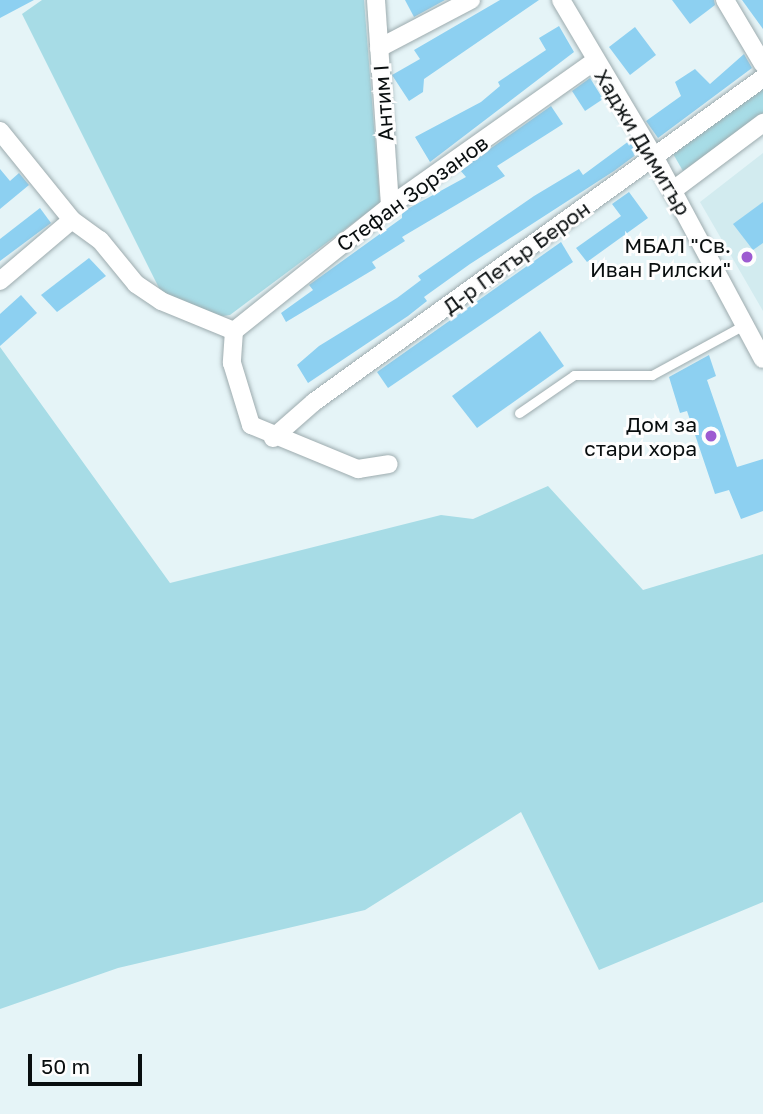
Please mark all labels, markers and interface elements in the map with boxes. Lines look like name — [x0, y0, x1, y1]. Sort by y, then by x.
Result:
street label: Антим I — [368, 64, 398, 142]
street label: Хаджи Димитър — [589, 64, 697, 220]
street label: Стефан Зорзанов — [331, 130, 493, 256]
street label: Д-р Петър Берон — [438, 195, 594, 319]
place label: МБАЛ "Св. Иван Рилски" — [590, 232, 731, 282]
marker: МБАЛ "Св. Иван Рилски" — [737, 247, 757, 267]
place label: Дом за стари хора — [584, 411, 697, 461]
marker: Дом за стари хора — [703, 428, 719, 444]
scale bar — [32, 1040, 145, 1084]
text: 50 m — [41, 1053, 90, 1079]

